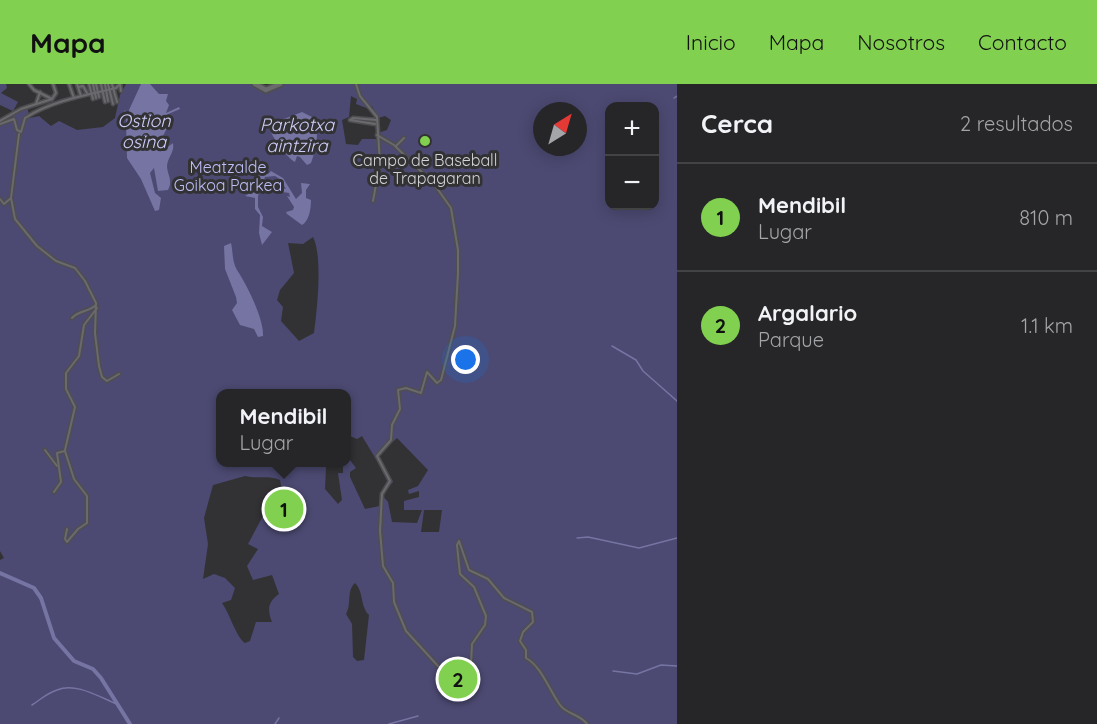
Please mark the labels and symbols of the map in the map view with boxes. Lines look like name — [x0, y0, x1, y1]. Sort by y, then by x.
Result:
north arrow — [533, 102, 587, 156]
water label: Ostion osina — [117, 109, 171, 153]
water label: Parkotxa aintzira — [260, 113, 335, 157]
marker: Campo de Baseball de Trapagaran — [418, 134, 432, 148]
place label: Campo de Baseball de Trapagaran — [353, 150, 497, 188]
park label: Meatzalde Goikoa Parkea — [174, 157, 282, 195]
your location — [451, 345, 480, 374]
pin: 1 — [264, 486, 304, 532]
pin: 2 — [438, 656, 478, 702]

